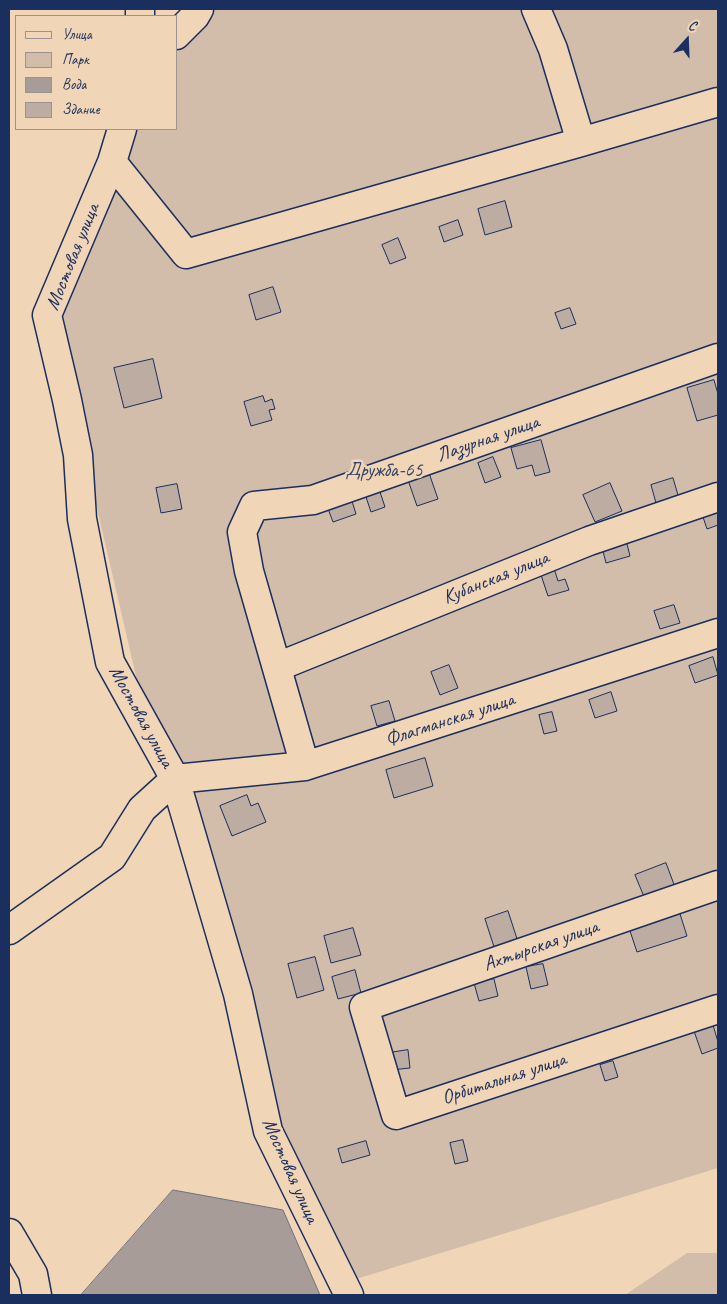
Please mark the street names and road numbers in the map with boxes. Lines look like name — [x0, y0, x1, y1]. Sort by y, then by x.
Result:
street label: Мостовая улица — [41, 200, 105, 314]
street label: Лазурная улица — [433, 410, 543, 468]
street label: Кубанская улица — [440, 546, 552, 610]
street label: Мостовая улица — [103, 662, 179, 772]
street label: Флагманская улица — [382, 688, 518, 752]
street label: Ахтырская улица — [480, 915, 602, 977]
street label: Орбитальная улица — [439, 1048, 569, 1110]
street label: Мостовая улица — [256, 1115, 324, 1227]

